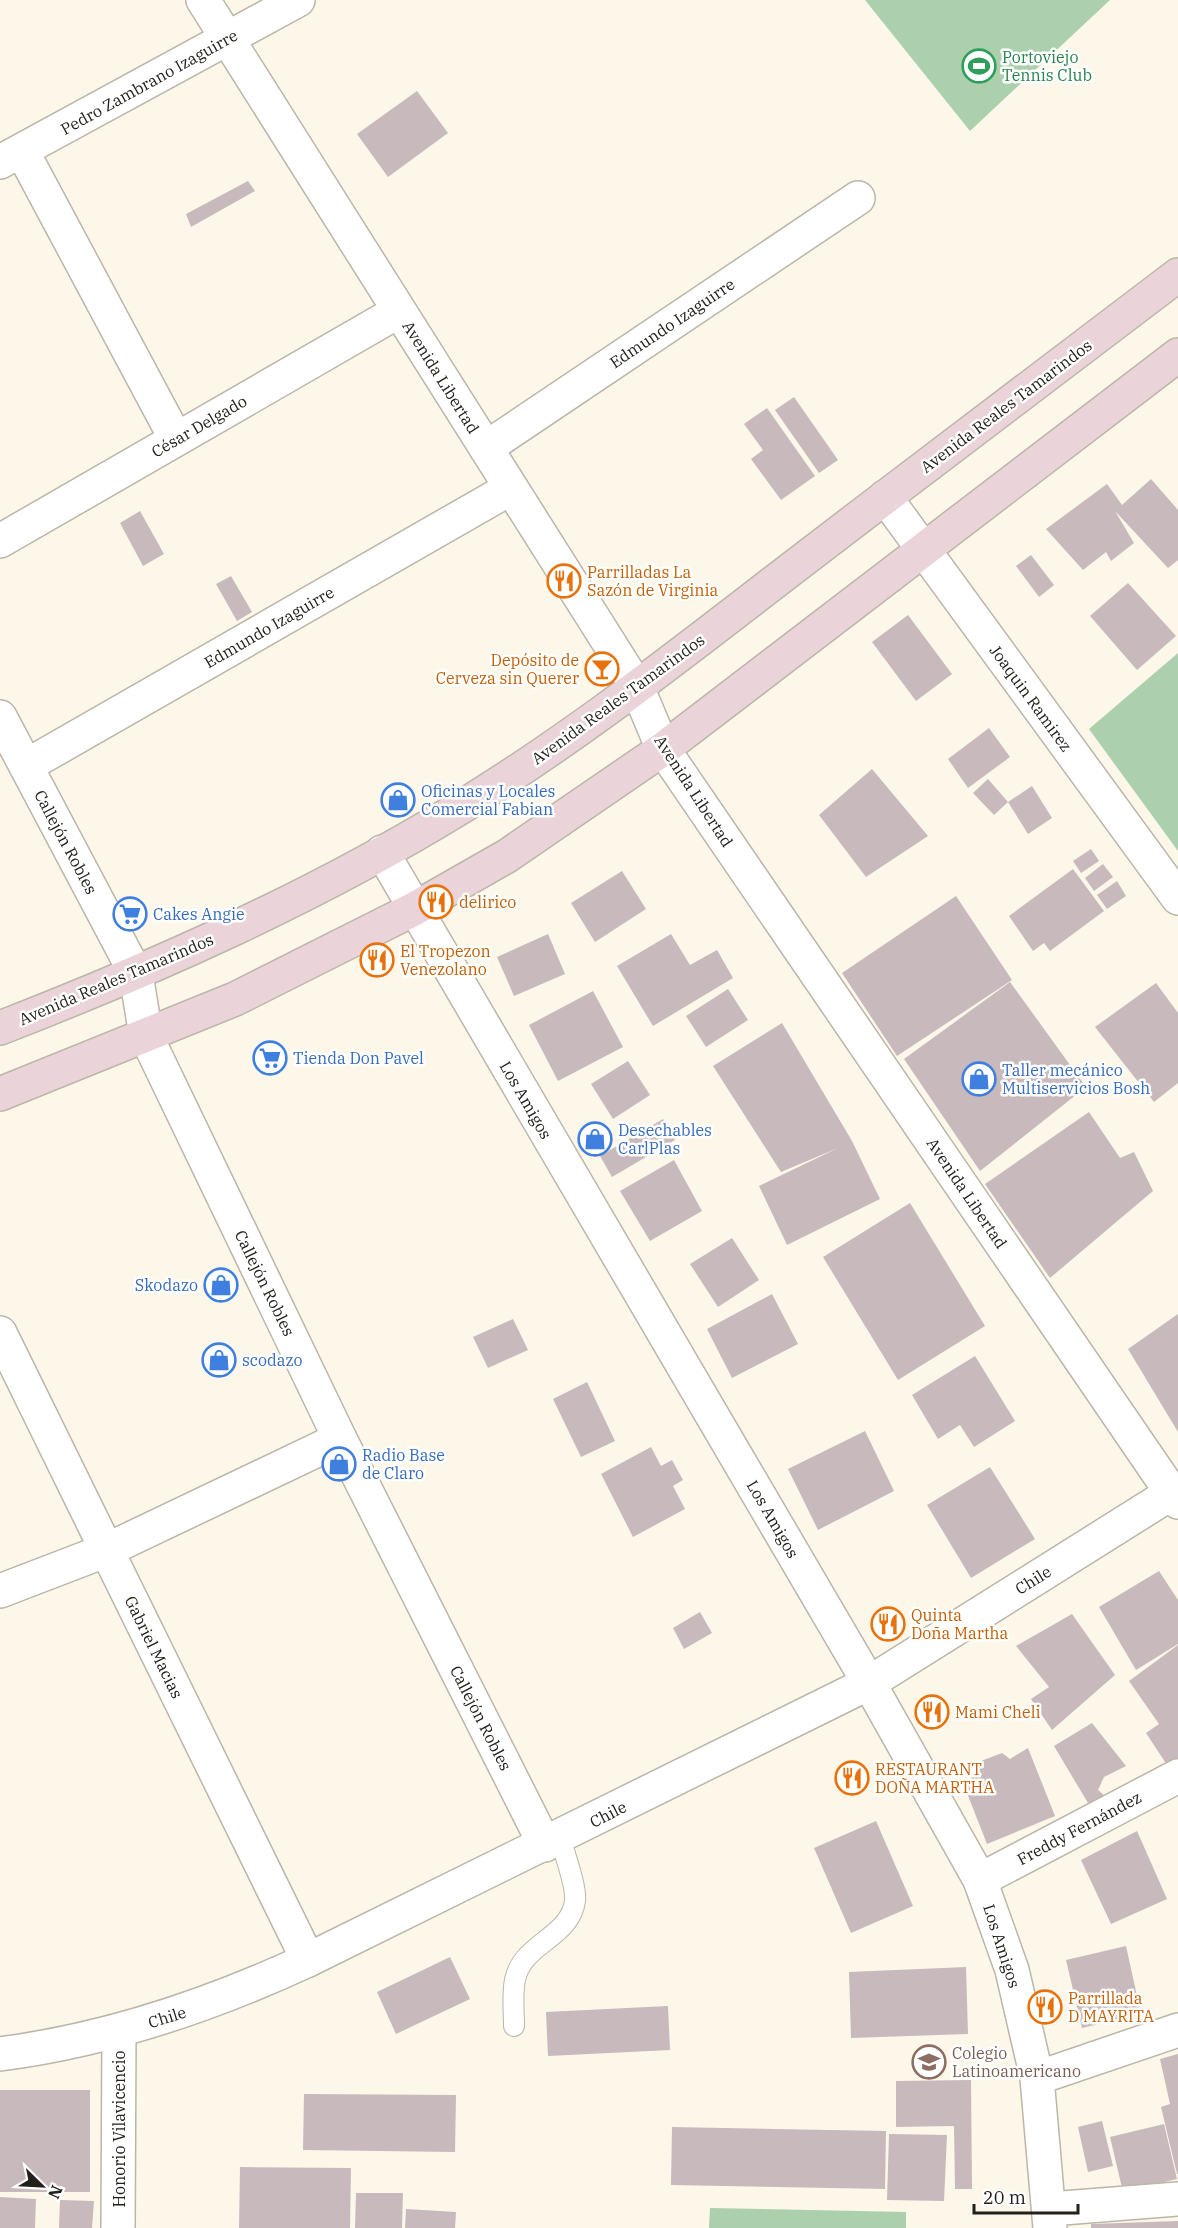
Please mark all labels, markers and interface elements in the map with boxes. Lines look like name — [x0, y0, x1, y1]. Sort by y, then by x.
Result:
street label: Pedro Zambrano Izaguirre — [57, 25, 241, 139]
place label: Portoviejo Tennis Club — [1002, 47, 1092, 85]
sports icon: Portoviejo Tennis Club — [961, 48, 997, 84]
street label: Edmundo Izaguirre — [606, 274, 738, 372]
street label: Avenida Libertad — [398, 317, 484, 437]
street label: Avenida Reales Tamarindos — [916, 335, 1096, 477]
street label: César Delgado — [148, 391, 250, 461]
place label: Parrilladas La Sazón de Virginia — [587, 562, 719, 600]
restaurant icon: Parrilladas La Sazón de Virginia — [546, 563, 582, 599]
street label: Edmundo Izaguirre — [201, 582, 337, 672]
street label: Avenida Reales Tamarindos — [527, 629, 709, 769]
street label: Joaquin Ramirez — [986, 641, 1076, 755]
place label: Depósito de Cerveza sin Querer — [436, 650, 579, 688]
bar icon: Depósito de Cerveza sin Querer — [584, 651, 620, 687]
street label: Avenida Libertad — [650, 731, 738, 851]
place label: Oficinas y Locales Comercial Fabian — [421, 781, 555, 819]
shop icon: Oficinas y Locales Comercial Fabian — [380, 782, 416, 818]
street label: Callejón Robles — [30, 786, 102, 898]
restaurant icon: delirico — [418, 884, 454, 920]
place label: delirico — [459, 892, 516, 912]
supermarket icon: Cakes Angie — [112, 896, 148, 932]
place label: Cakes Angie — [153, 904, 245, 924]
street label: Avenida Reales Tamarindos — [16, 929, 216, 1029]
place label: El Tropezon Venezolano — [400, 941, 491, 979]
restaurant icon: El Tropezon Venezolano — [359, 942, 395, 978]
supermarket icon: Tienda Don Pavel — [252, 1040, 288, 1076]
place label: Tienda Don Pavel — [293, 1048, 424, 1068]
street label: Los Amigos — [496, 1057, 556, 1143]
place label: Taller mecánico Multiservicios Bosh — [1002, 1060, 1150, 1098]
shop icon: Taller mecánico Multiservicios Bosh — [961, 1061, 997, 1097]
place label: Desechables CarlPlas — [618, 1120, 712, 1158]
shop icon: Desechables CarlPlas — [577, 1121, 613, 1157]
street label: Avenida Libertad — [923, 1134, 1012, 1252]
street label: Callejón Robles — [231, 1227, 299, 1339]
shop icon: Skodazo — [203, 1267, 239, 1303]
place label: Skodazo — [135, 1275, 198, 1295]
shop icon: scodazo — [201, 1342, 237, 1378]
place label: scodazo — [242, 1350, 303, 1370]
place label: Radio Base de Claro — [362, 1445, 445, 1483]
shop icon: Radio Base de Claro — [321, 1446, 357, 1482]
street label: Los Amigos — [743, 1476, 803, 1562]
street label: Chile — [1011, 1561, 1055, 1599]
street label: Gabriel Macias — [121, 1592, 187, 1702]
place label: Quinta Doña Martha — [911, 1605, 1009, 1643]
restaurant icon: Quinta Doña Martha — [870, 1606, 906, 1642]
street label: Callejón Robles — [446, 1662, 516, 1774]
restaurant icon: Mami Cheli — [914, 1694, 950, 1730]
place label: Mami Cheli — [955, 1702, 1040, 1722]
place label: RESTAURANT DOÑA MARTHA — [875, 1759, 994, 1797]
restaurant icon: RESTAURANT DOÑA MARTHA — [834, 1760, 870, 1796]
street label: Freddy Fernández — [1013, 1787, 1145, 1869]
street label: Chile — [586, 1796, 630, 1832]
street label: Los Amigos — [979, 1902, 1025, 1990]
place label: Parrillada D MAYRITA — [1068, 1988, 1154, 2026]
restaurant icon: Parrillada D MAYRITA — [1027, 1989, 1063, 2025]
street label: Chile — [146, 2002, 188, 2032]
place label: Colegio Latinoamericano — [952, 2043, 1081, 2081]
school or university icon: Colegio Latinoamericano — [911, 2044, 947, 2080]
street label: Honorio Vilavicencio — [109, 2050, 129, 2208]
north arrow — [12, 2156, 72, 2216]
scale bar — [974, 2177, 1078, 2215]
text: N — [44, 2182, 67, 2202]
text: 20 m — [983, 2186, 1026, 2209]

